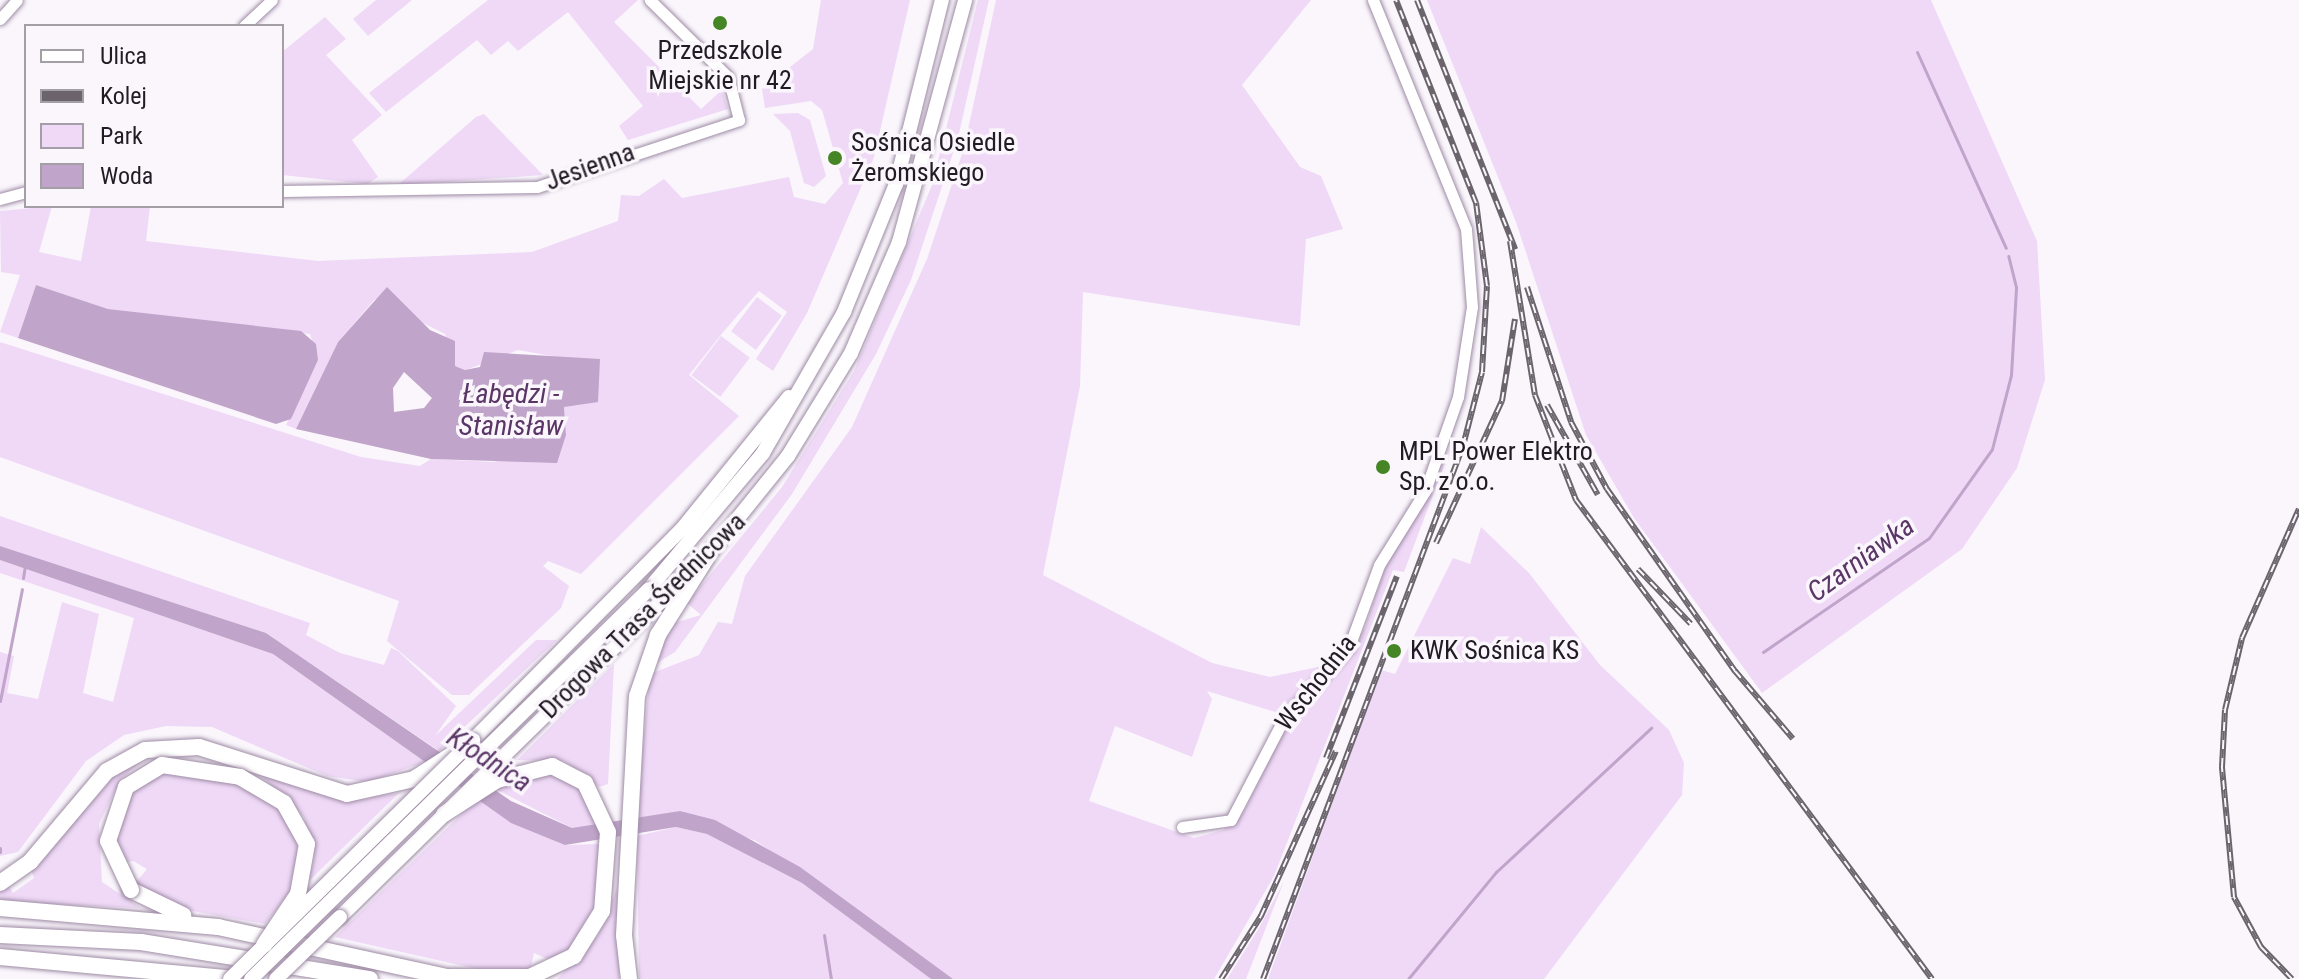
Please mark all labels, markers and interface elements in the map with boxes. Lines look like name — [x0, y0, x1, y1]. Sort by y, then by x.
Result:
marker: Przedszkole Miejskie nr 42 — [711, 14, 729, 32]
legend — [24, 24, 284, 208]
place label: Przedszkole Miejskie nr 42 — [648, 35, 792, 96]
text: Ulica — [100, 42, 147, 70]
text: Kolej — [100, 82, 147, 110]
text: Park — [100, 122, 143, 150]
place label: Sośnica Osiedle Żeromskiego — [851, 127, 1015, 188]
street label: Jesienna — [541, 137, 639, 197]
marker: Sośnica Osiedle Żeromskiego — [826, 149, 844, 167]
text: Woda — [100, 162, 153, 190]
water label: Łabędzi - Stanisław — [459, 377, 563, 443]
place label: MPL Power Elektro Sp. z o.o. — [1399, 436, 1593, 498]
marker: MPL Power Elektro Sp. z o.o. — [1374, 458, 1392, 476]
street label: Drogowa Trasa Średnicowa — [533, 506, 753, 726]
water label: Czarniawka — [1801, 509, 1921, 609]
street label: Wschodnia — [1269, 629, 1363, 737]
place label: KWK Sośnica KS — [1410, 635, 1579, 667]
marker: KWK Sośnica KS — [1385, 642, 1403, 660]
water label: Kłodnica — [441, 720, 537, 800]

